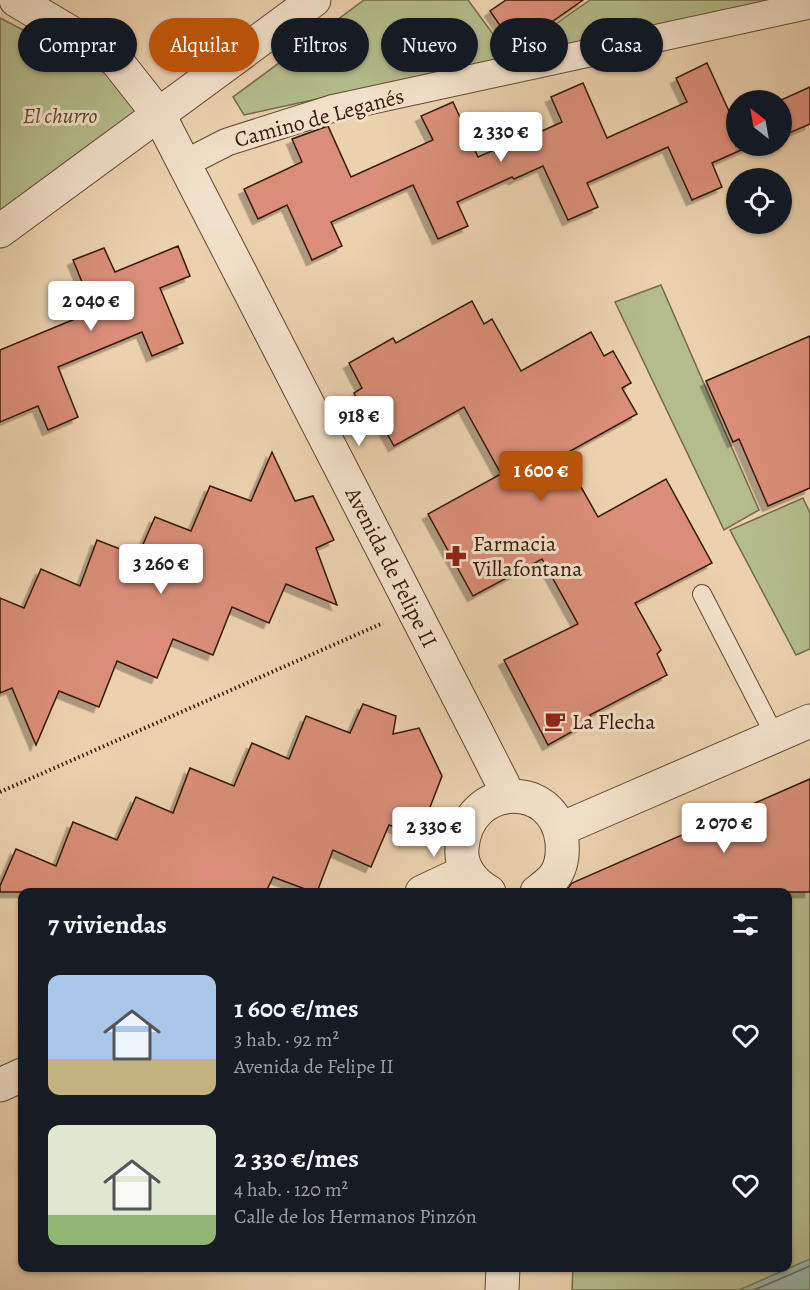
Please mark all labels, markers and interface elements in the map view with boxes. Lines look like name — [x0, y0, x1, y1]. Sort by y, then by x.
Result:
chip: Comprar — [18, 18, 137, 72]
chip: Alquilar — [149, 18, 259, 72]
chip: Filtros — [271, 18, 369, 72]
chip: Nuevo — [381, 18, 478, 72]
chip: Piso — [490, 18, 568, 72]
chip: Casa — [580, 18, 663, 72]
street label: Camino de Leganés — [231, 81, 407, 155]
north arrow — [726, 90, 792, 156]
map controls — [726, 90, 792, 234]
park label: El churro — [23, 101, 97, 131]
pin: 2 330 € — [446, 112, 556, 163]
text: 2 330 € — [473, 118, 529, 145]
button: locate — [726, 168, 792, 234]
pin: 2 040 € — [36, 281, 146, 332]
text: 2 040 € — [62, 287, 120, 314]
pin: 918 € — [317, 396, 401, 447]
text: 918 € — [339, 402, 379, 429]
pin: 1 600 € — [486, 451, 596, 502]
text: 1 600 € — [513, 457, 569, 484]
street label: Avenida de Felipe II — [337, 481, 444, 653]
place label: Farmacia Villafontana — [472, 529, 583, 584]
pin: 3 260 € — [106, 544, 216, 595]
pharmacy icon: Farmacia Villafontana — [444, 544, 468, 568]
text: 3 260 € — [133, 550, 189, 577]
place label: La Flecha — [572, 707, 656, 737]
cafe icon: La Flecha — [543, 709, 567, 733]
pin: 2 070 € — [669, 803, 779, 854]
pin: 2 330 € — [379, 807, 489, 858]
text: 2 070 € — [696, 809, 752, 836]
text: 2 330 € — [406, 813, 462, 840]
text: 7 viviendas — [48, 907, 167, 942]
icon: filters — [729, 908, 762, 941]
text: 1 600 €/mes — [234, 991, 359, 1026]
icon: home — [96, 999, 168, 1071]
icon: heart — [729, 1019, 762, 1052]
text: 3 hab. · 92 m² — [234, 1026, 339, 1053]
text: Avenida de Felipe II — [234, 1053, 394, 1080]
text: 2 330 €/mes — [234, 1141, 359, 1176]
icon: home — [96, 1149, 168, 1221]
icon: heart — [729, 1169, 762, 1202]
text: 4 hab. · 120 m² — [234, 1176, 348, 1203]
text: Calle de los Hermanos Pinzón — [234, 1203, 477, 1230]

